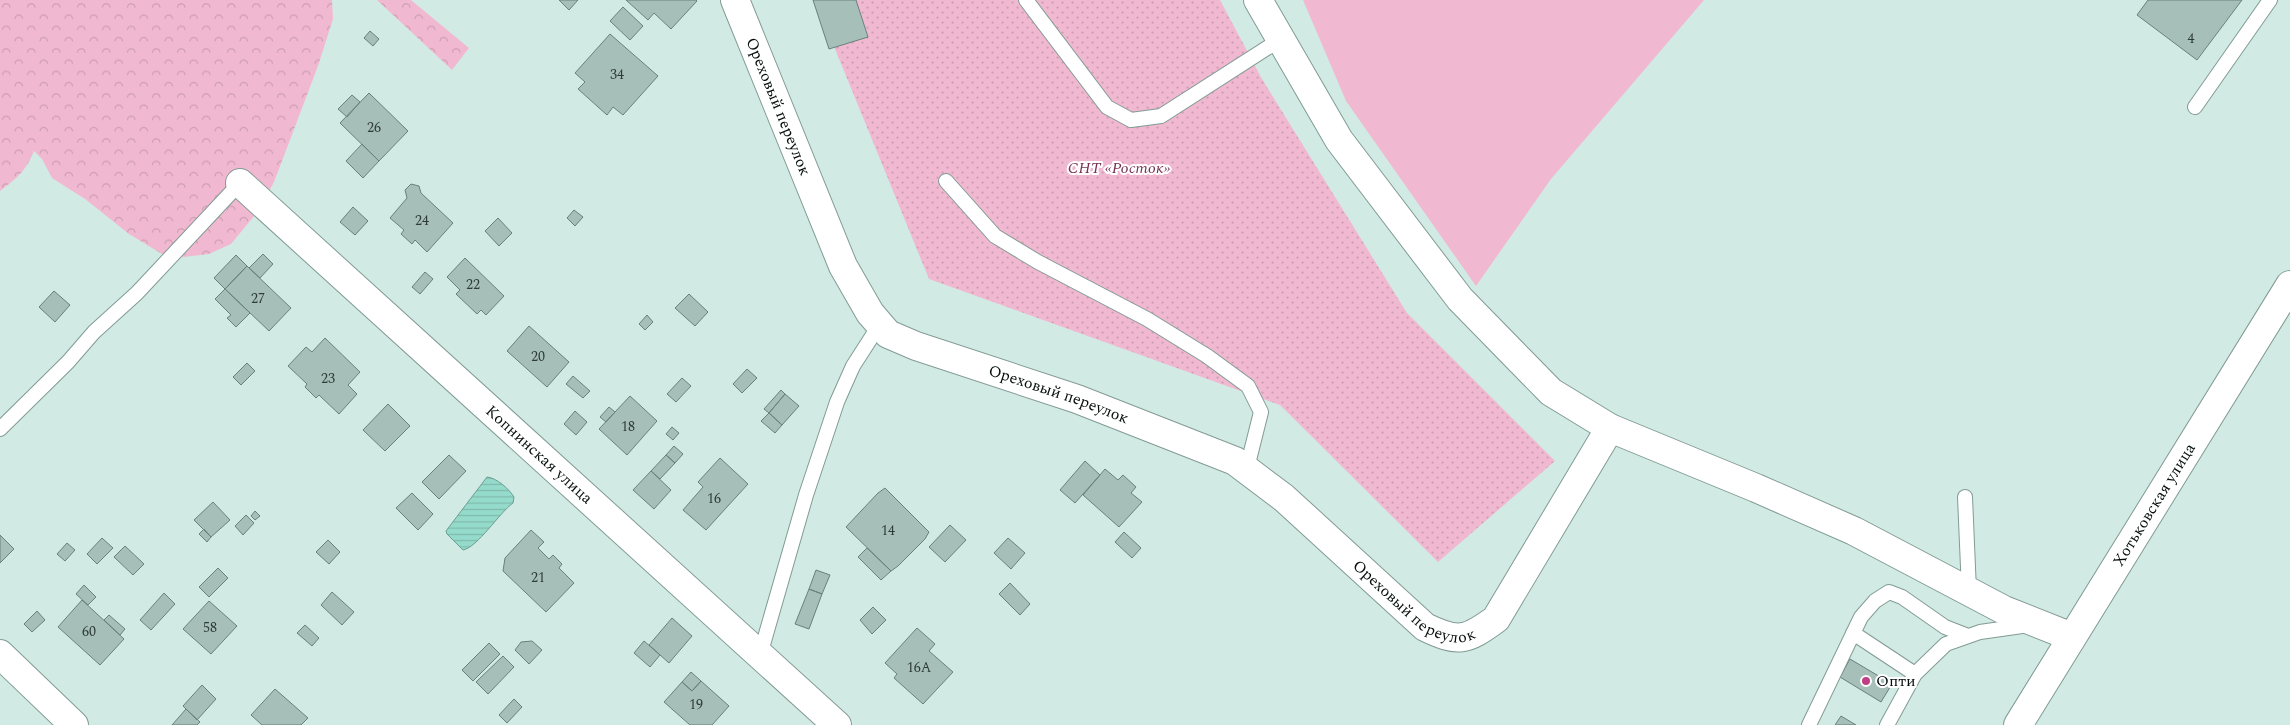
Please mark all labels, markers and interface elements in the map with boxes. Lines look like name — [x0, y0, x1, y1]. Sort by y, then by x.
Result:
house number: 4 — [2188, 28, 2195, 49]
street label: Ореховый переулок — [739, 34, 817, 179]
house number: 34 — [610, 64, 624, 85]
house number: 26 — [367, 117, 381, 138]
park label: СНТ «Росток» — [1068, 156, 1171, 180]
house number: 24 — [415, 210, 429, 231]
house number: 22 — [466, 274, 480, 295]
house number: 27 — [251, 288, 265, 309]
house number: 20 — [531, 346, 545, 367]
street label: Ореховый переулок — [985, 359, 1132, 430]
house number: 23 — [321, 368, 335, 389]
street label: Копнинская улица — [480, 399, 598, 510]
house number: 18 — [621, 416, 635, 437]
street label: Хотьковская улица — [2107, 438, 2202, 571]
house number: 16 — [707, 488, 721, 509]
house number: 14 — [881, 520, 895, 541]
street label: Ореховый переулок — [1347, 554, 1479, 650]
house number: 21 — [531, 567, 545, 588]
house number: 58 — [203, 617, 217, 638]
house number: 60 — [82, 621, 96, 642]
house number: 16А — [907, 657, 932, 678]
place label: Опти — [1876, 669, 1916, 693]
marker: Опти — [1860, 675, 1872, 687]
house number: 19 — [689, 694, 703, 715]

